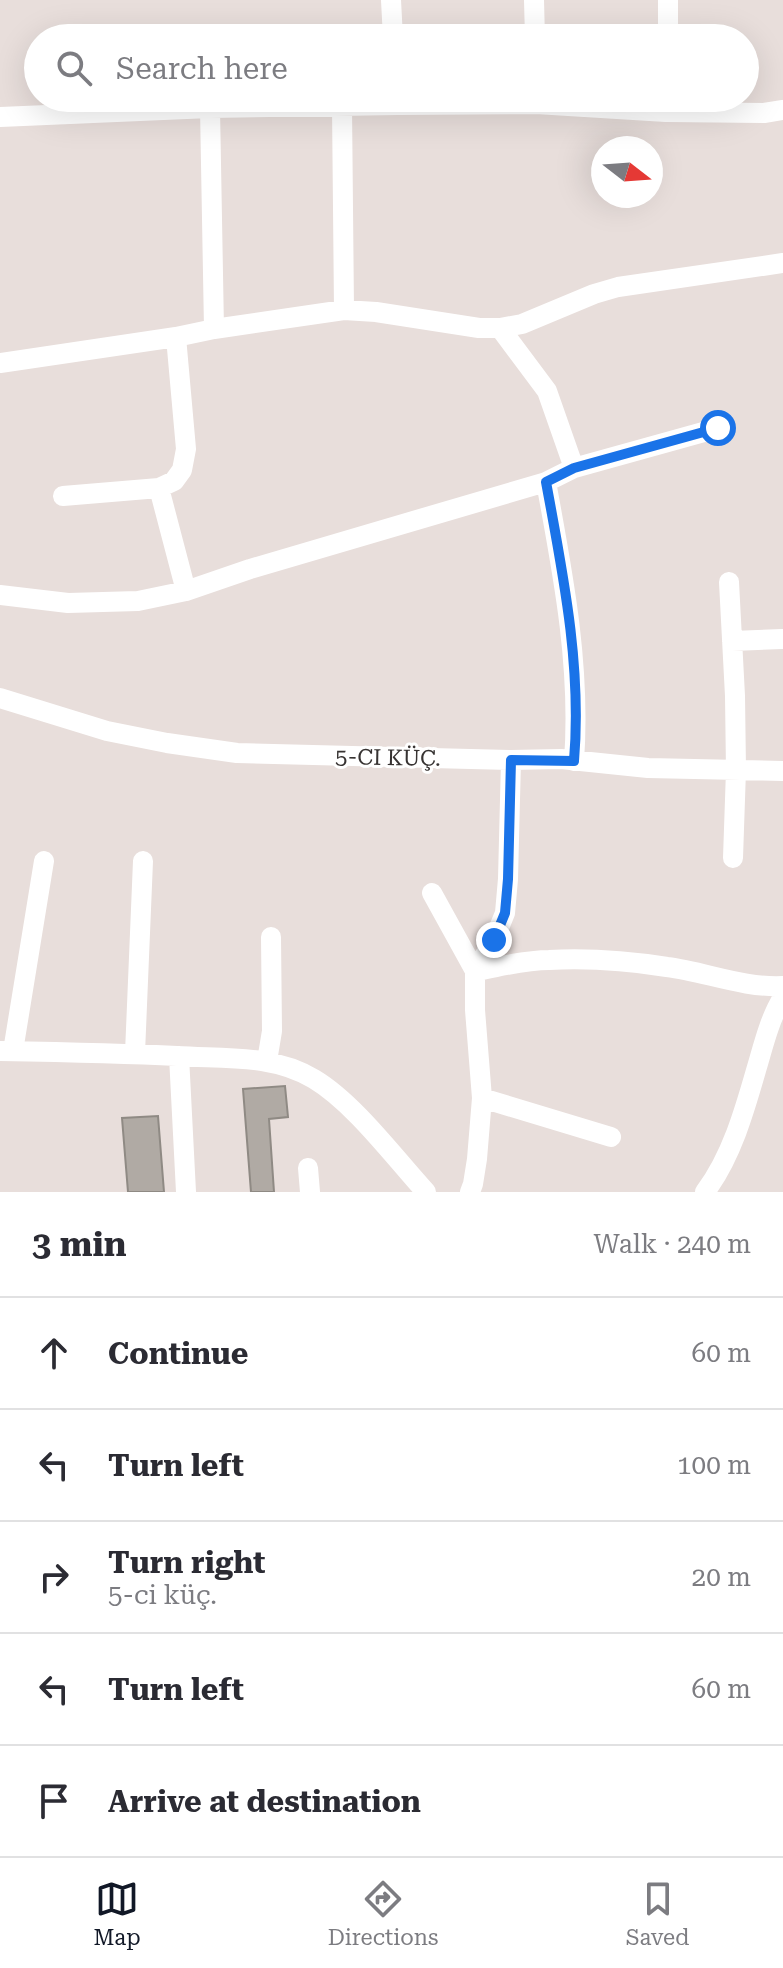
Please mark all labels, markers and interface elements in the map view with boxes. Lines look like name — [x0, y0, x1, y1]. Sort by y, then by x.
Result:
search box — [24, 24, 759, 112]
icon: search — [52, 46, 96, 90]
text: Search here — [116, 51, 288, 86]
north arrow — [591, 136, 663, 208]
route start — [700, 410, 736, 446]
street label: 5-CI KÜÇ. — [335, 743, 441, 771]
route end — [476, 922, 512, 958]
text: 3 min — [32, 1224, 127, 1264]
text: Walk · 240 m — [593, 1229, 751, 1259]
icon: ahead — [32, 1331, 76, 1375]
text: Continue — [108, 1336, 248, 1371]
text: 60 m — [692, 1338, 751, 1368]
icon: left — [32, 1443, 76, 1487]
text: Turn left — [108, 1448, 244, 1483]
text: 100 m — [677, 1450, 751, 1480]
text: Turn right — [108, 1545, 265, 1580]
icon: right — [32, 1555, 76, 1599]
text: 20 m — [692, 1562, 751, 1592]
text: 5-ci küç. — [108, 1580, 217, 1610]
icon: left — [32, 1667, 76, 1711]
text: Turn left — [108, 1672, 244, 1707]
text: 60 m — [692, 1674, 751, 1704]
icon: arrive — [32, 1779, 76, 1823]
text: Arrive at destination — [108, 1784, 421, 1819]
tab: Map — [94, 1877, 141, 1950]
tab: Directions — [328, 1877, 438, 1950]
tab: Saved — [626, 1877, 689, 1950]

